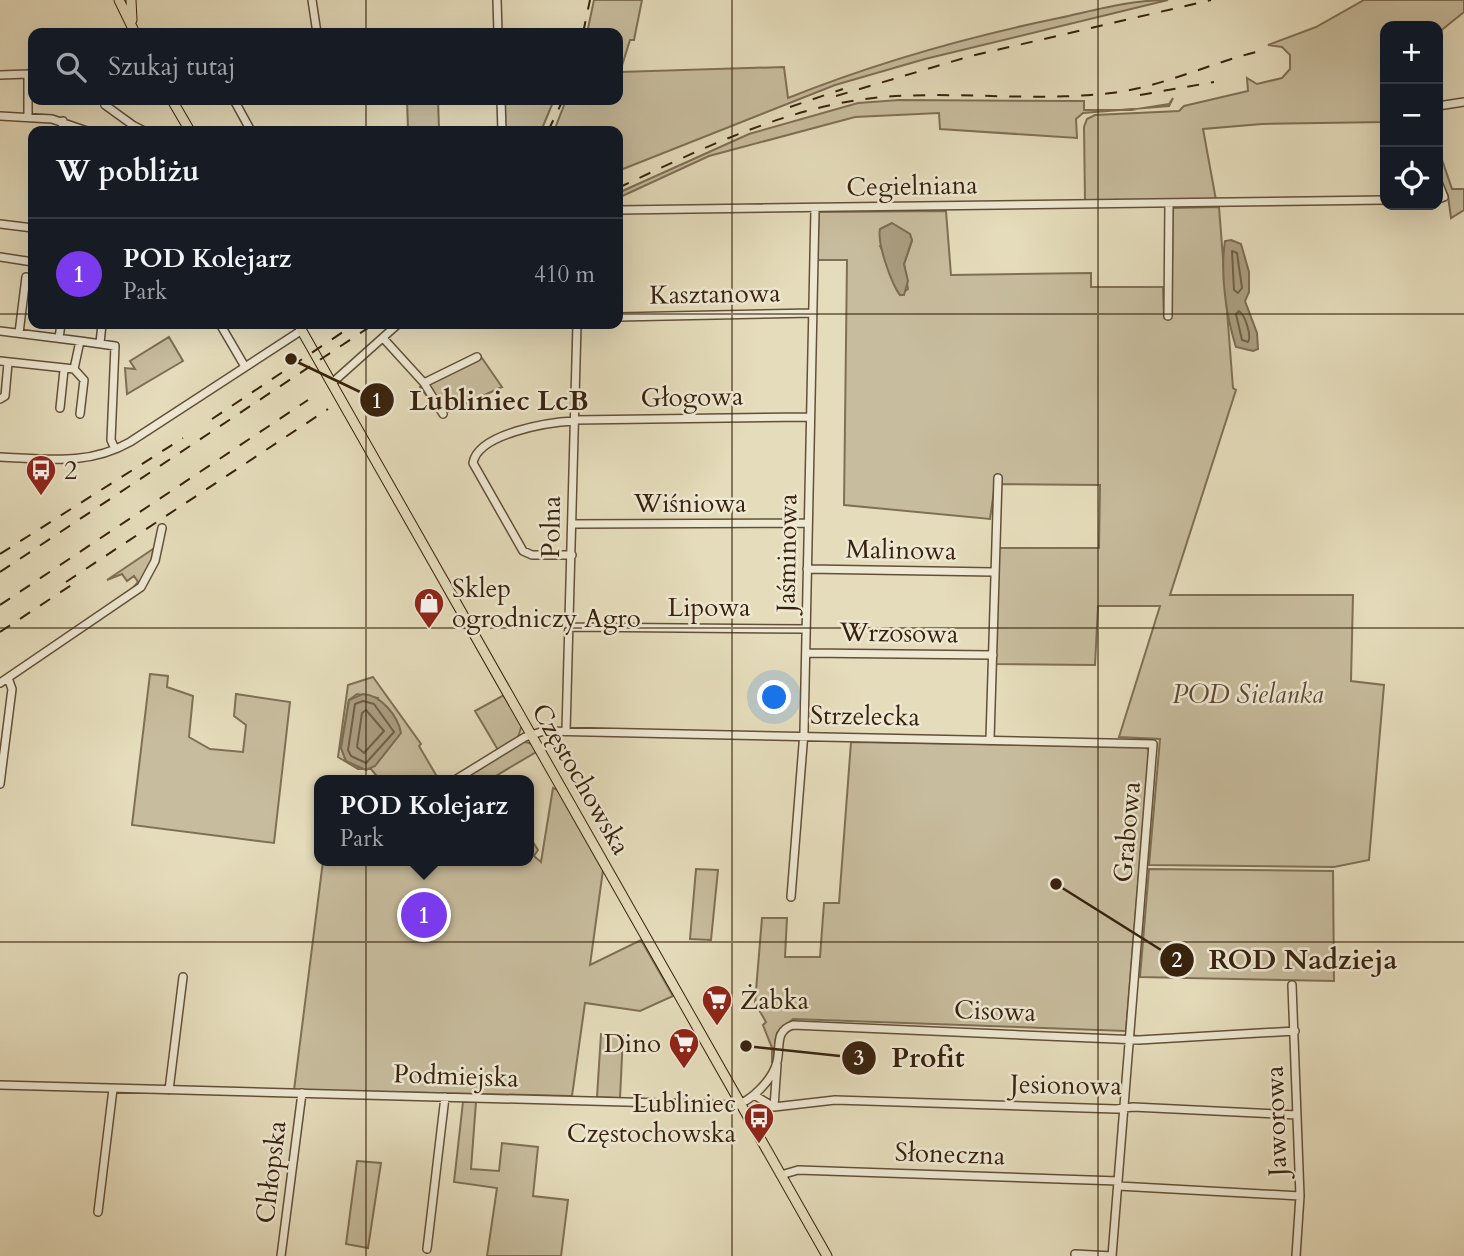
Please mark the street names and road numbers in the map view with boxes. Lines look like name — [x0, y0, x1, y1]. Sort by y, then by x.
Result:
street label: Cegielniana — [846, 167, 978, 205]
street label: Kasztanowa — [649, 275, 781, 313]
street label: Głogowa — [640, 379, 744, 415]
street label: Wiśniowa — [633, 486, 746, 521]
street label: Jaśminowa — [768, 493, 806, 617]
street label: Polna — [533, 496, 569, 558]
street label: Malinowa — [845, 532, 957, 568]
street label: Lipowa — [667, 590, 751, 625]
street label: Wrzosowa — [838, 614, 959, 652]
street label: Częstochowska — [524, 697, 638, 861]
street label: Strzelecka — [810, 698, 920, 734]
street label: Grabowa — [1105, 780, 1149, 884]
street label: Cisowa — [953, 992, 1037, 1030]
street label: Podmiejska — [393, 1056, 519, 1096]
street label: Jaworowa — [1257, 1065, 1296, 1181]
street label: Jesionowa — [1006, 1066, 1122, 1103]
street label: Chłopska — [247, 1119, 295, 1225]
street label: Słoneczna — [894, 1135, 1006, 1173]

